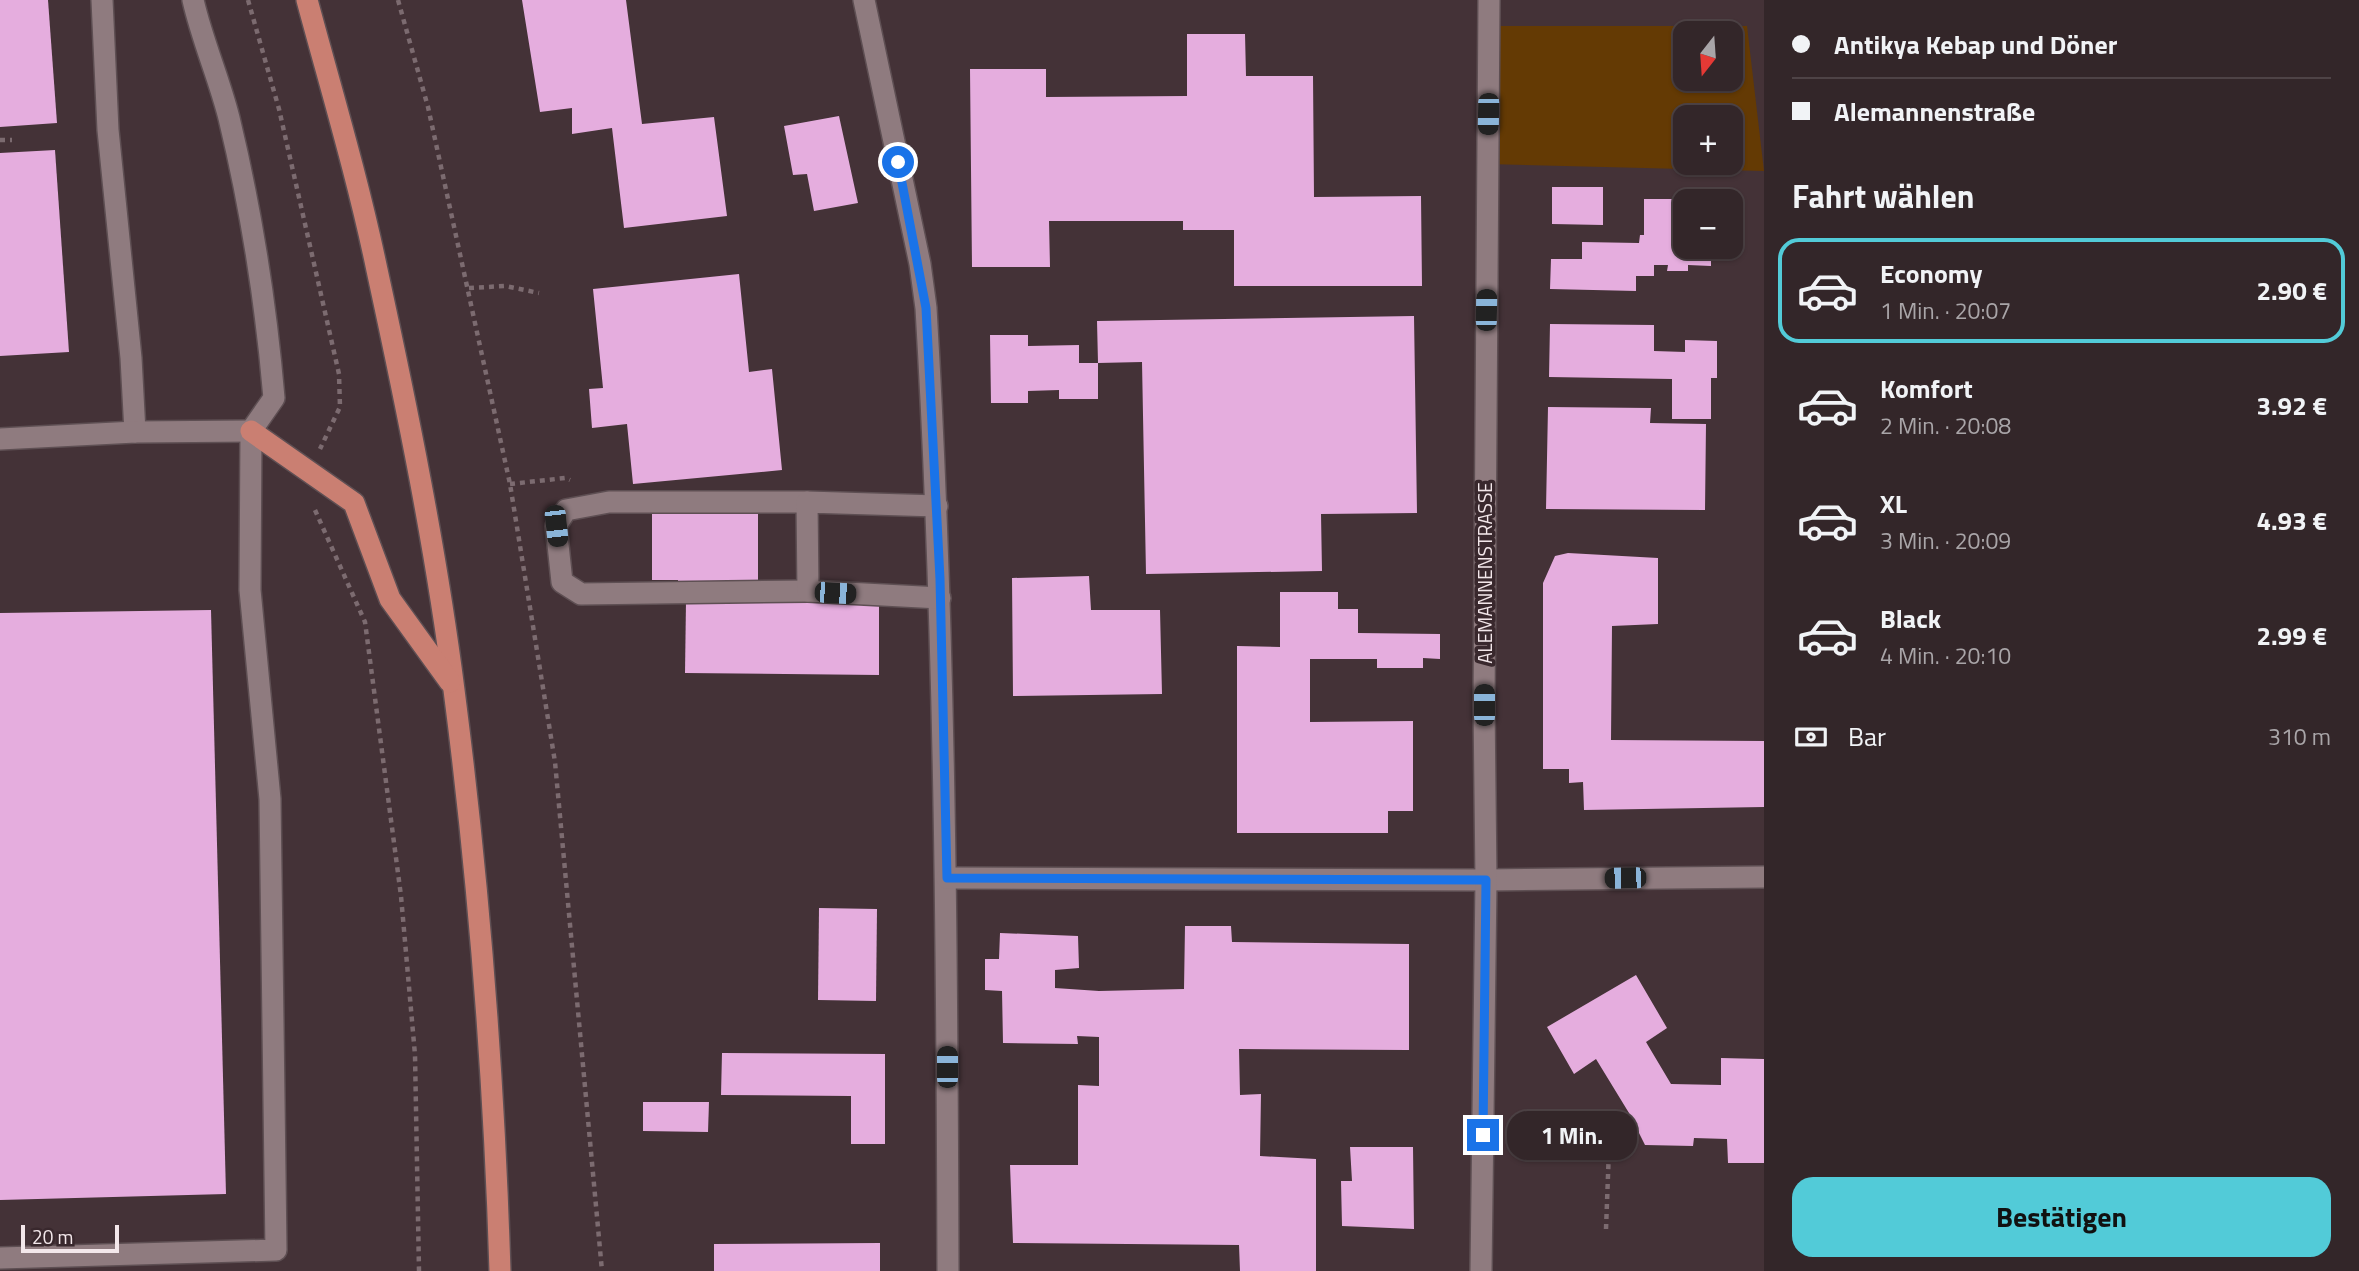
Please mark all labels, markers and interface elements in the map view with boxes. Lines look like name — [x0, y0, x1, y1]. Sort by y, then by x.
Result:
north arrow — [1673, 21, 1743, 91]
map controls — [1673, 21, 1743, 259]
text: Antikya Kebap und Döner — [1834, 25, 2117, 64]
text: Alemannenstraße — [1834, 92, 2035, 131]
car — [1478, 93, 1499, 135]
button: + — [1673, 105, 1743, 175]
route start — [882, 146, 914, 178]
text: Fahrt wählen — [1792, 172, 1975, 220]
button: − — [1673, 189, 1743, 259]
text: Economy — [1880, 254, 1982, 293]
icon: car — [1796, 259, 1859, 322]
text: 2.90 € — [2256, 271, 2327, 310]
car — [1476, 289, 1497, 331]
text: 1 Min. · 20:07 — [1880, 293, 2011, 328]
text: Komfort — [1880, 369, 1973, 408]
icon: car — [1796, 374, 1859, 437]
text: 3.92 € — [2256, 386, 2327, 425]
text: 2 Min. · 20:08 — [1880, 408, 2011, 443]
street label: ALEMANNENSTRASSE — [1470, 482, 1499, 664]
text: XL — [1880, 484, 1907, 523]
icon: car — [1796, 489, 1859, 552]
text: 4.93 € — [2256, 501, 2327, 540]
car — [544, 504, 569, 548]
text: 3 Min. · 20:09 — [1880, 523, 2011, 558]
car — [814, 581, 857, 605]
text: Black — [1880, 599, 1941, 638]
icon: car — [1796, 604, 1859, 667]
text: 2.99 € — [2256, 616, 2327, 655]
text: 4 Min. · 20:10 — [1880, 638, 2011, 673]
car — [1474, 684, 1495, 726]
text: Bar — [1848, 717, 1886, 756]
icon: cash — [1792, 718, 1830, 756]
text: 310 m — [2268, 719, 2331, 754]
car — [1604, 867, 1647, 889]
car — [937, 1046, 958, 1088]
callout: 1 Min. — [1508, 1110, 1637, 1160]
text: 1 Min. — [1541, 1118, 1603, 1153]
route end — [1467, 1119, 1499, 1151]
button: Bestätigen — [1792, 1177, 2331, 1257]
scale bar — [21, 1222, 119, 1254]
text: 20 m — [32, 1222, 73, 1251]

